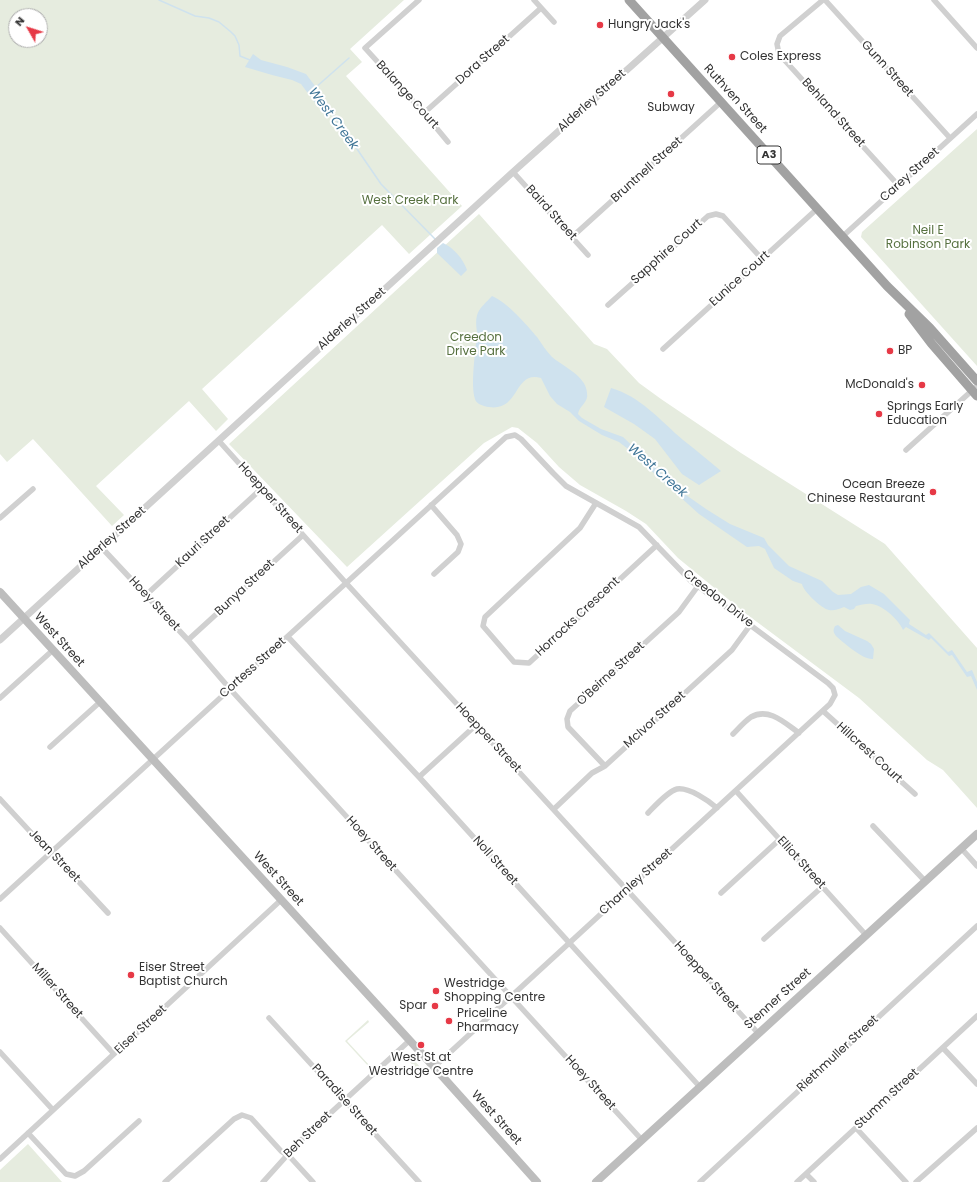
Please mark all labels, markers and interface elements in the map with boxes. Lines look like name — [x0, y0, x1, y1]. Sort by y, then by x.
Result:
north arrow — [8, 8, 48, 48]
text: N — [11, 13, 28, 29]
place label: Hungry Jack's — [608, 18, 690, 32]
marker: Hungry Jack's — [595, 20, 605, 30]
street label: Dora Street — [453, 32, 513, 88]
street label: Gunn Street — [858, 38, 916, 100]
place label: Coles Express — [740, 50, 821, 64]
marker: Coles Express — [727, 52, 737, 62]
street label: Balange Court — [373, 58, 441, 132]
street label: Ruthven Street — [700, 62, 770, 136]
street label: Alderley Street — [555, 67, 629, 135]
street label: Behland Street — [798, 76, 868, 150]
water label: West Creek — [305, 85, 361, 153]
marker: Subway — [666, 89, 676, 99]
place label: Subway — [647, 101, 695, 115]
street label: Bruntnell Street — [608, 134, 686, 206]
street label: Carey Street — [878, 145, 942, 205]
road number: A3 — [757, 146, 781, 164]
street label: Baird Street — [522, 182, 580, 244]
park label: West Creek Park — [362, 194, 458, 208]
street label: Sapphire Court — [629, 216, 705, 288]
park label: Neil E Robinson Park — [886, 224, 970, 252]
street label: Eunice Court — [707, 248, 773, 310]
street label: Alderley Street — [315, 285, 389, 353]
park label: Creedon Drive Park — [446, 331, 506, 359]
place label: BP — [898, 344, 912, 358]
marker: BP — [885, 346, 895, 356]
place label: McDonald's — [845, 378, 914, 392]
marker: McDonald's — [917, 380, 927, 390]
place label: Springs Early Education — [887, 400, 963, 428]
marker: Springs Early Education — [874, 409, 884, 419]
water label: West Creek — [624, 441, 690, 501]
street label: Hoepper Street — [235, 460, 305, 536]
place label: Ocean Breeze Chinese Restaurant — [807, 478, 925, 506]
marker: Ocean Breeze Chinese Restaurant — [928, 487, 938, 497]
street label: Alderley Street — [75, 504, 149, 572]
street label: Kauri Street — [173, 513, 233, 571]
street label: Bunya Street — [212, 557, 278, 619]
street label: Creedon Drive — [680, 567, 756, 631]
street label: Hoey Street — [125, 574, 183, 634]
street label: Horrocks Crescent — [533, 574, 623, 660]
street label: West Street — [31, 610, 87, 670]
street label: Cortess Street — [217, 635, 289, 701]
street label: O'Beirne Street — [574, 639, 648, 709]
street label: McIvor Street — [621, 689, 689, 751]
street label: Hoepper Street — [452, 700, 524, 776]
street label: Hillcrest Court — [833, 720, 905, 786]
street label: Hoey Street — [343, 814, 399, 874]
street label: Jean Street — [25, 827, 83, 885]
street label: Noll Street — [469, 834, 521, 888]
street label: Elliot Street — [774, 834, 828, 892]
street label: Charnley Street — [597, 846, 675, 918]
street label: West Street — [250, 849, 306, 909]
street label: Hoepper Street — [671, 939, 741, 1015]
street label: Miller Street — [28, 960, 86, 1022]
place label: Eiser Street Baptist Church — [139, 961, 228, 989]
street label: Stenner Street — [742, 965, 814, 1033]
marker: Eiser Street Baptist Church — [126, 970, 136, 980]
place label: Westridge Shopping Centre — [444, 977, 545, 1005]
marker: Westridge Shopping Centre — [431, 986, 441, 996]
place label: Spar — [399, 999, 427, 1013]
marker: Spar — [430, 1001, 440, 1011]
street label: Eiser Street — [112, 1002, 170, 1058]
place label: Priceline Pharmacy — [457, 1007, 519, 1035]
street label: Riethmuller Street — [794, 1013, 882, 1095]
marker: Priceline Pharmacy — [444, 1016, 454, 1026]
marker: West St at Westridge Centre — [416, 1040, 426, 1050]
place label: West St at Westridge Centre — [369, 1051, 473, 1079]
street label: Hoey Street — [562, 1053, 618, 1113]
street label: Paradise Street — [308, 1061, 380, 1139]
street label: Stumm Street — [852, 1066, 922, 1132]
street label: West Street — [468, 1088, 524, 1148]
street label: Beh Street — [281, 1109, 335, 1161]

